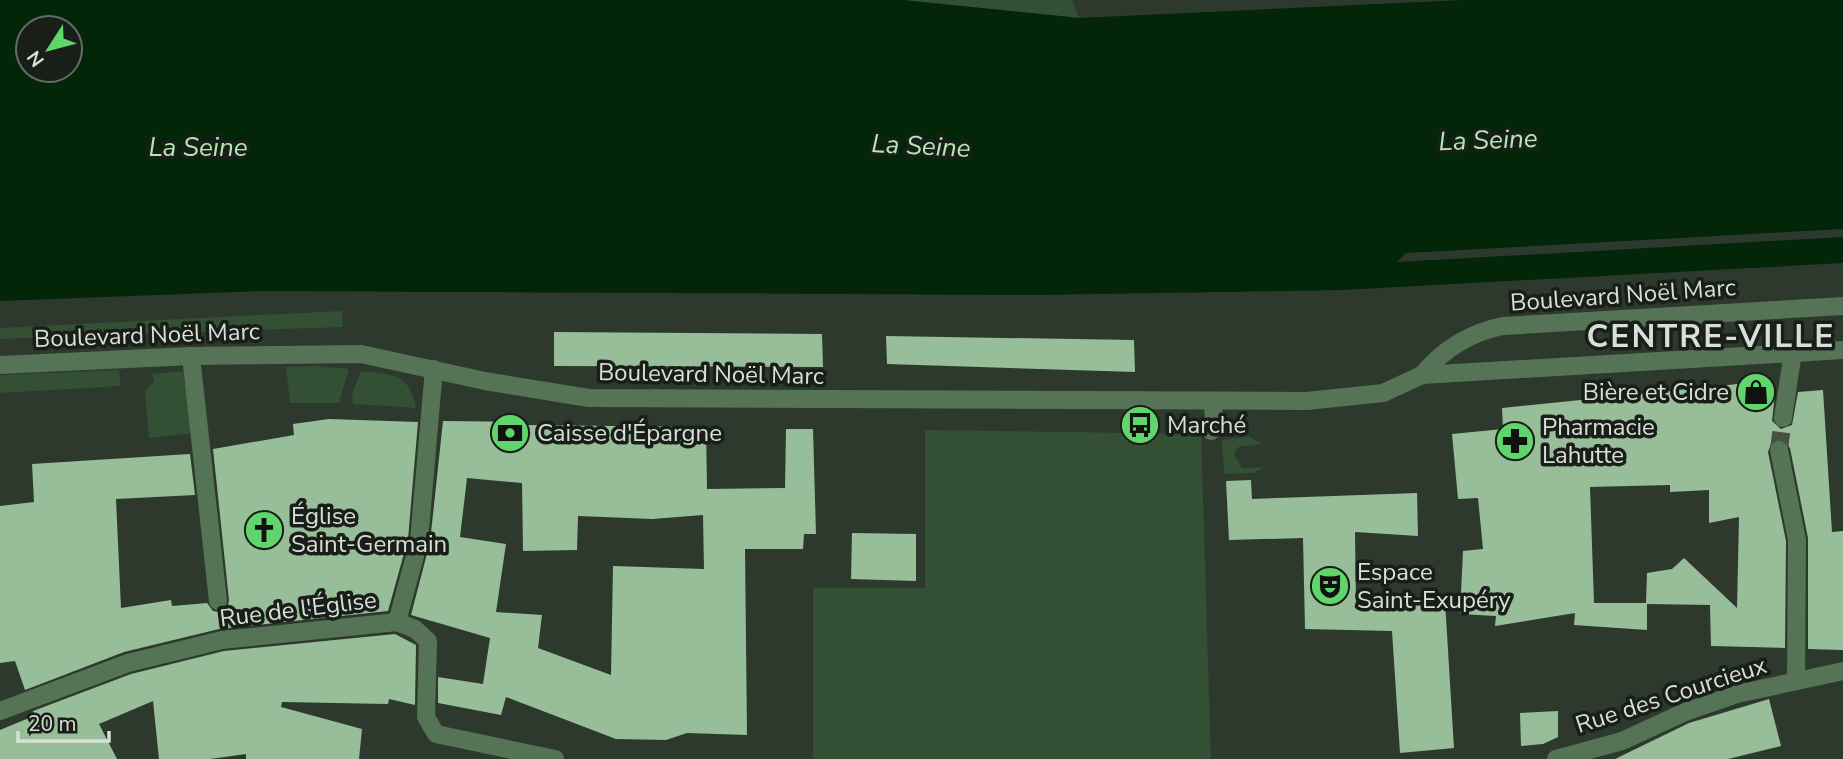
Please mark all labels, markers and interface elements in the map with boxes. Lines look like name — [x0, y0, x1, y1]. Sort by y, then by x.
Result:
north arrow — [14, 14, 84, 84]
text: N — [21, 45, 51, 72]
water label: La Seine — [1438, 121, 1538, 159]
water label: La Seine — [871, 126, 972, 166]
water label: La Seine — [148, 130, 248, 165]
street label: Boulevard Noël Marc — [1509, 271, 1737, 319]
street label: Boulevard Noël Marc — [34, 315, 260, 355]
district label: CENTRE-VILLE — [1587, 315, 1835, 358]
street label: Boulevard Noël Marc — [598, 356, 824, 392]
shop icon: Bière et Cidre — [1735, 371, 1777, 413]
place label: Bière et Cidre — [1583, 376, 1729, 408]
bus stop icon: Marché — [1119, 404, 1161, 446]
place label: Marché — [1167, 409, 1246, 441]
place label: Pharmacie Lahutte — [1542, 411, 1655, 471]
bank icon: Caisse d'Épargne — [489, 412, 531, 454]
place label: Caisse d'Épargne — [537, 417, 722, 449]
pharmacy icon: Pharmacie Lahutte — [1494, 420, 1536, 462]
place label: Église Saint-Germain — [291, 500, 447, 560]
church icon: Église Saint-Germain — [243, 509, 285, 551]
place label: Espace Saint-Exupéry — [1357, 556, 1511, 616]
theatre icon: Espace Saint-Exupéry — [1309, 565, 1351, 607]
street label: Rue de l'Église — [218, 584, 378, 634]
street label: Rue des Courcieux — [1571, 649, 1771, 741]
scale bar — [18, 700, 108, 744]
text: 20 m — [28, 710, 77, 738]

